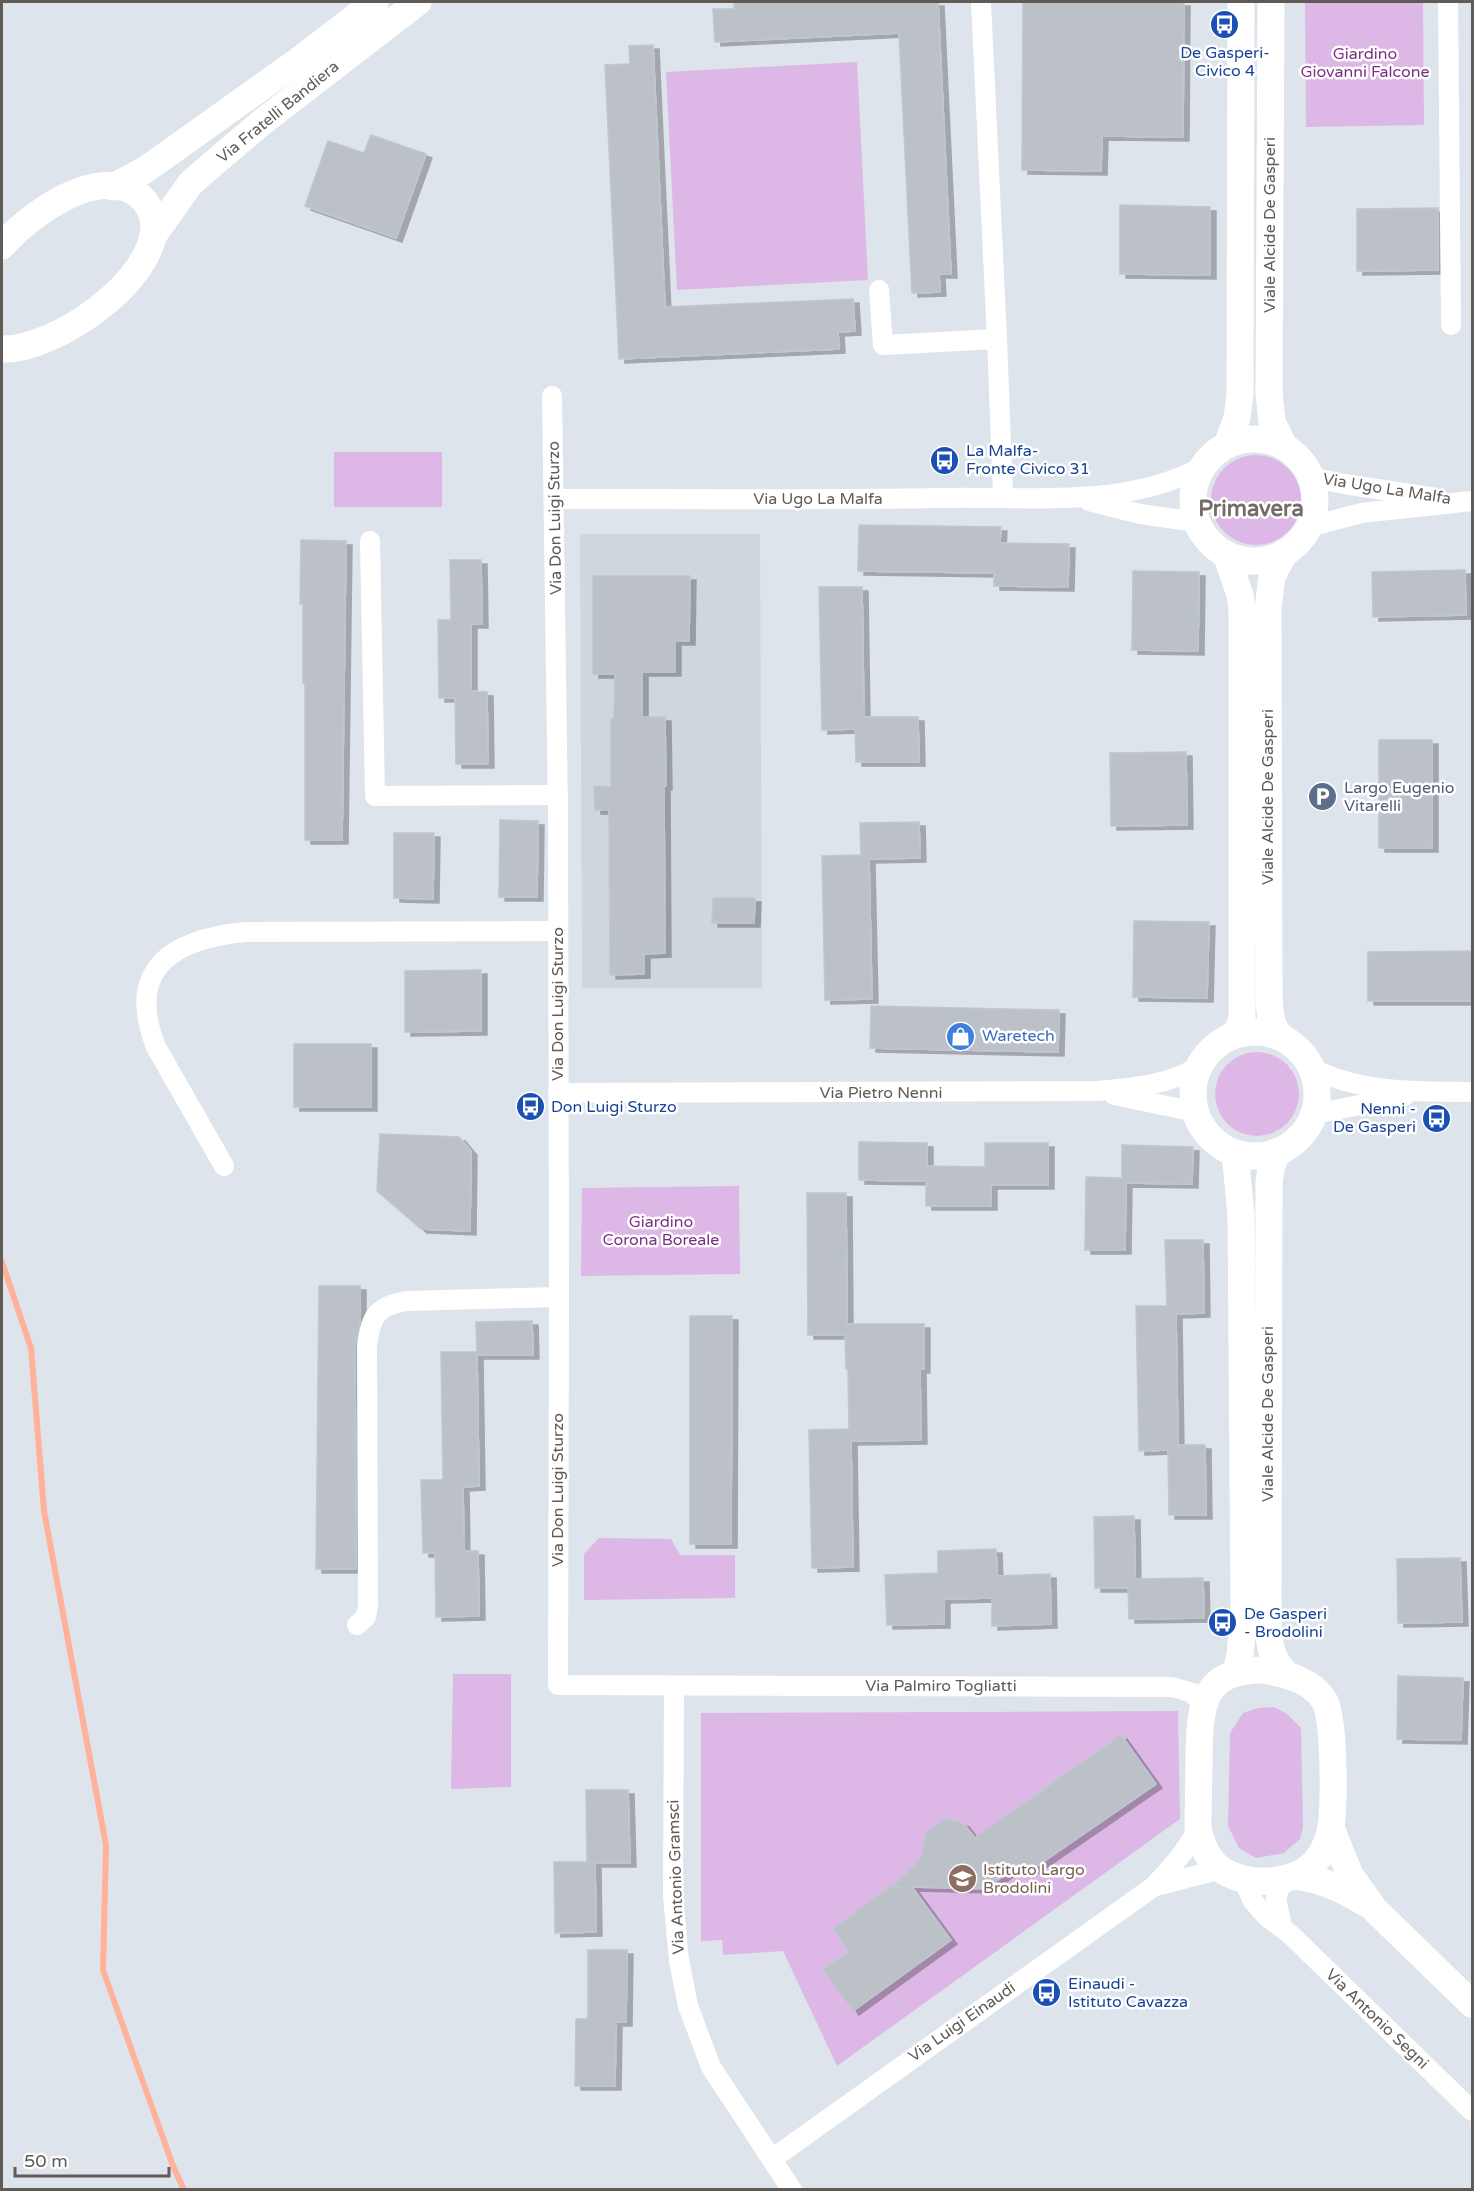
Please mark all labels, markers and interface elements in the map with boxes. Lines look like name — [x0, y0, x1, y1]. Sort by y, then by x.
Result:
bus stop icon: De Gasperi- Civico 4 — [1209, 9, 1241, 41]
place label: De Gasperi- Civico 4 — [1180, 43, 1270, 81]
park label: Giardino Giovanni Falcone — [1300, 44, 1430, 82]
street label: Via Fratelli Bandiera — [213, 57, 343, 167]
street label: Viale Alcide De Gasperi — [1260, 137, 1280, 313]
street label: Via Don Luigi Sturzo — [544, 441, 566, 595]
place label: La Malfa- Fronte Civico 31 — [966, 441, 1090, 479]
bus stop icon: La Malfa- Fronte Civico 31 — [929, 444, 961, 476]
street label: Via Ugo La Malfa — [1321, 469, 1453, 509]
street label: Via Ugo La Malfa — [753, 489, 883, 509]
district label: Primavera — [1198, 496, 1304, 522]
street label: Viale Alcide De Gasperi — [1258, 709, 1278, 885]
place label: Largo Eugenio Vitarelli — [1344, 778, 1454, 816]
parking icon: Largo Eugenio Vitarelli — [1307, 781, 1339, 813]
street label: Via Don Luigi Sturzo — [548, 927, 568, 1081]
shop icon: Waretech — [945, 1020, 977, 1052]
place label: Waretech — [982, 1026, 1055, 1046]
street label: Via Pietro Nenni — [820, 1083, 942, 1103]
bus stop icon: Don Luigi Sturzo — [514, 1091, 546, 1123]
place label: Don Luigi Sturzo — [551, 1097, 677, 1117]
place label: Nenni - De Gasperi — [1333, 1099, 1416, 1137]
bus stop icon: Nenni - De Gasperi — [1421, 1102, 1453, 1134]
park label: Giardino Corona Boreale — [603, 1212, 719, 1250]
street label: Viale Alcide De Gasperi — [1258, 1326, 1278, 1502]
street label: Via Don Luigi Sturzo — [548, 1413, 568, 1567]
place label: De Gasperi - Brodolini — [1244, 1604, 1327, 1642]
bus stop icon: De Gasperi - Brodolini — [1207, 1607, 1239, 1639]
street label: Via Palmiro Togliatti — [865, 1676, 1017, 1696]
street label: Via Antonio Gramsci — [663, 1799, 689, 1955]
place label: Istituto Largo Brodolini — [983, 1860, 1085, 1898]
school or university icon: Istituto Largo Brodolini — [946, 1863, 978, 1895]
street label: Via Antonio Segni — [1321, 1965, 1433, 2073]
place label: Einaudi - Istituto Cavazza — [1068, 1974, 1188, 2012]
bus stop icon: Einaudi - Istituto Cavazza — [1031, 1977, 1063, 2009]
street label: Via Luigi Einaudi — [905, 1978, 1019, 2066]
scale bar — [15, 2140, 170, 2178]
text: 50 m — [24, 2150, 68, 2172]

